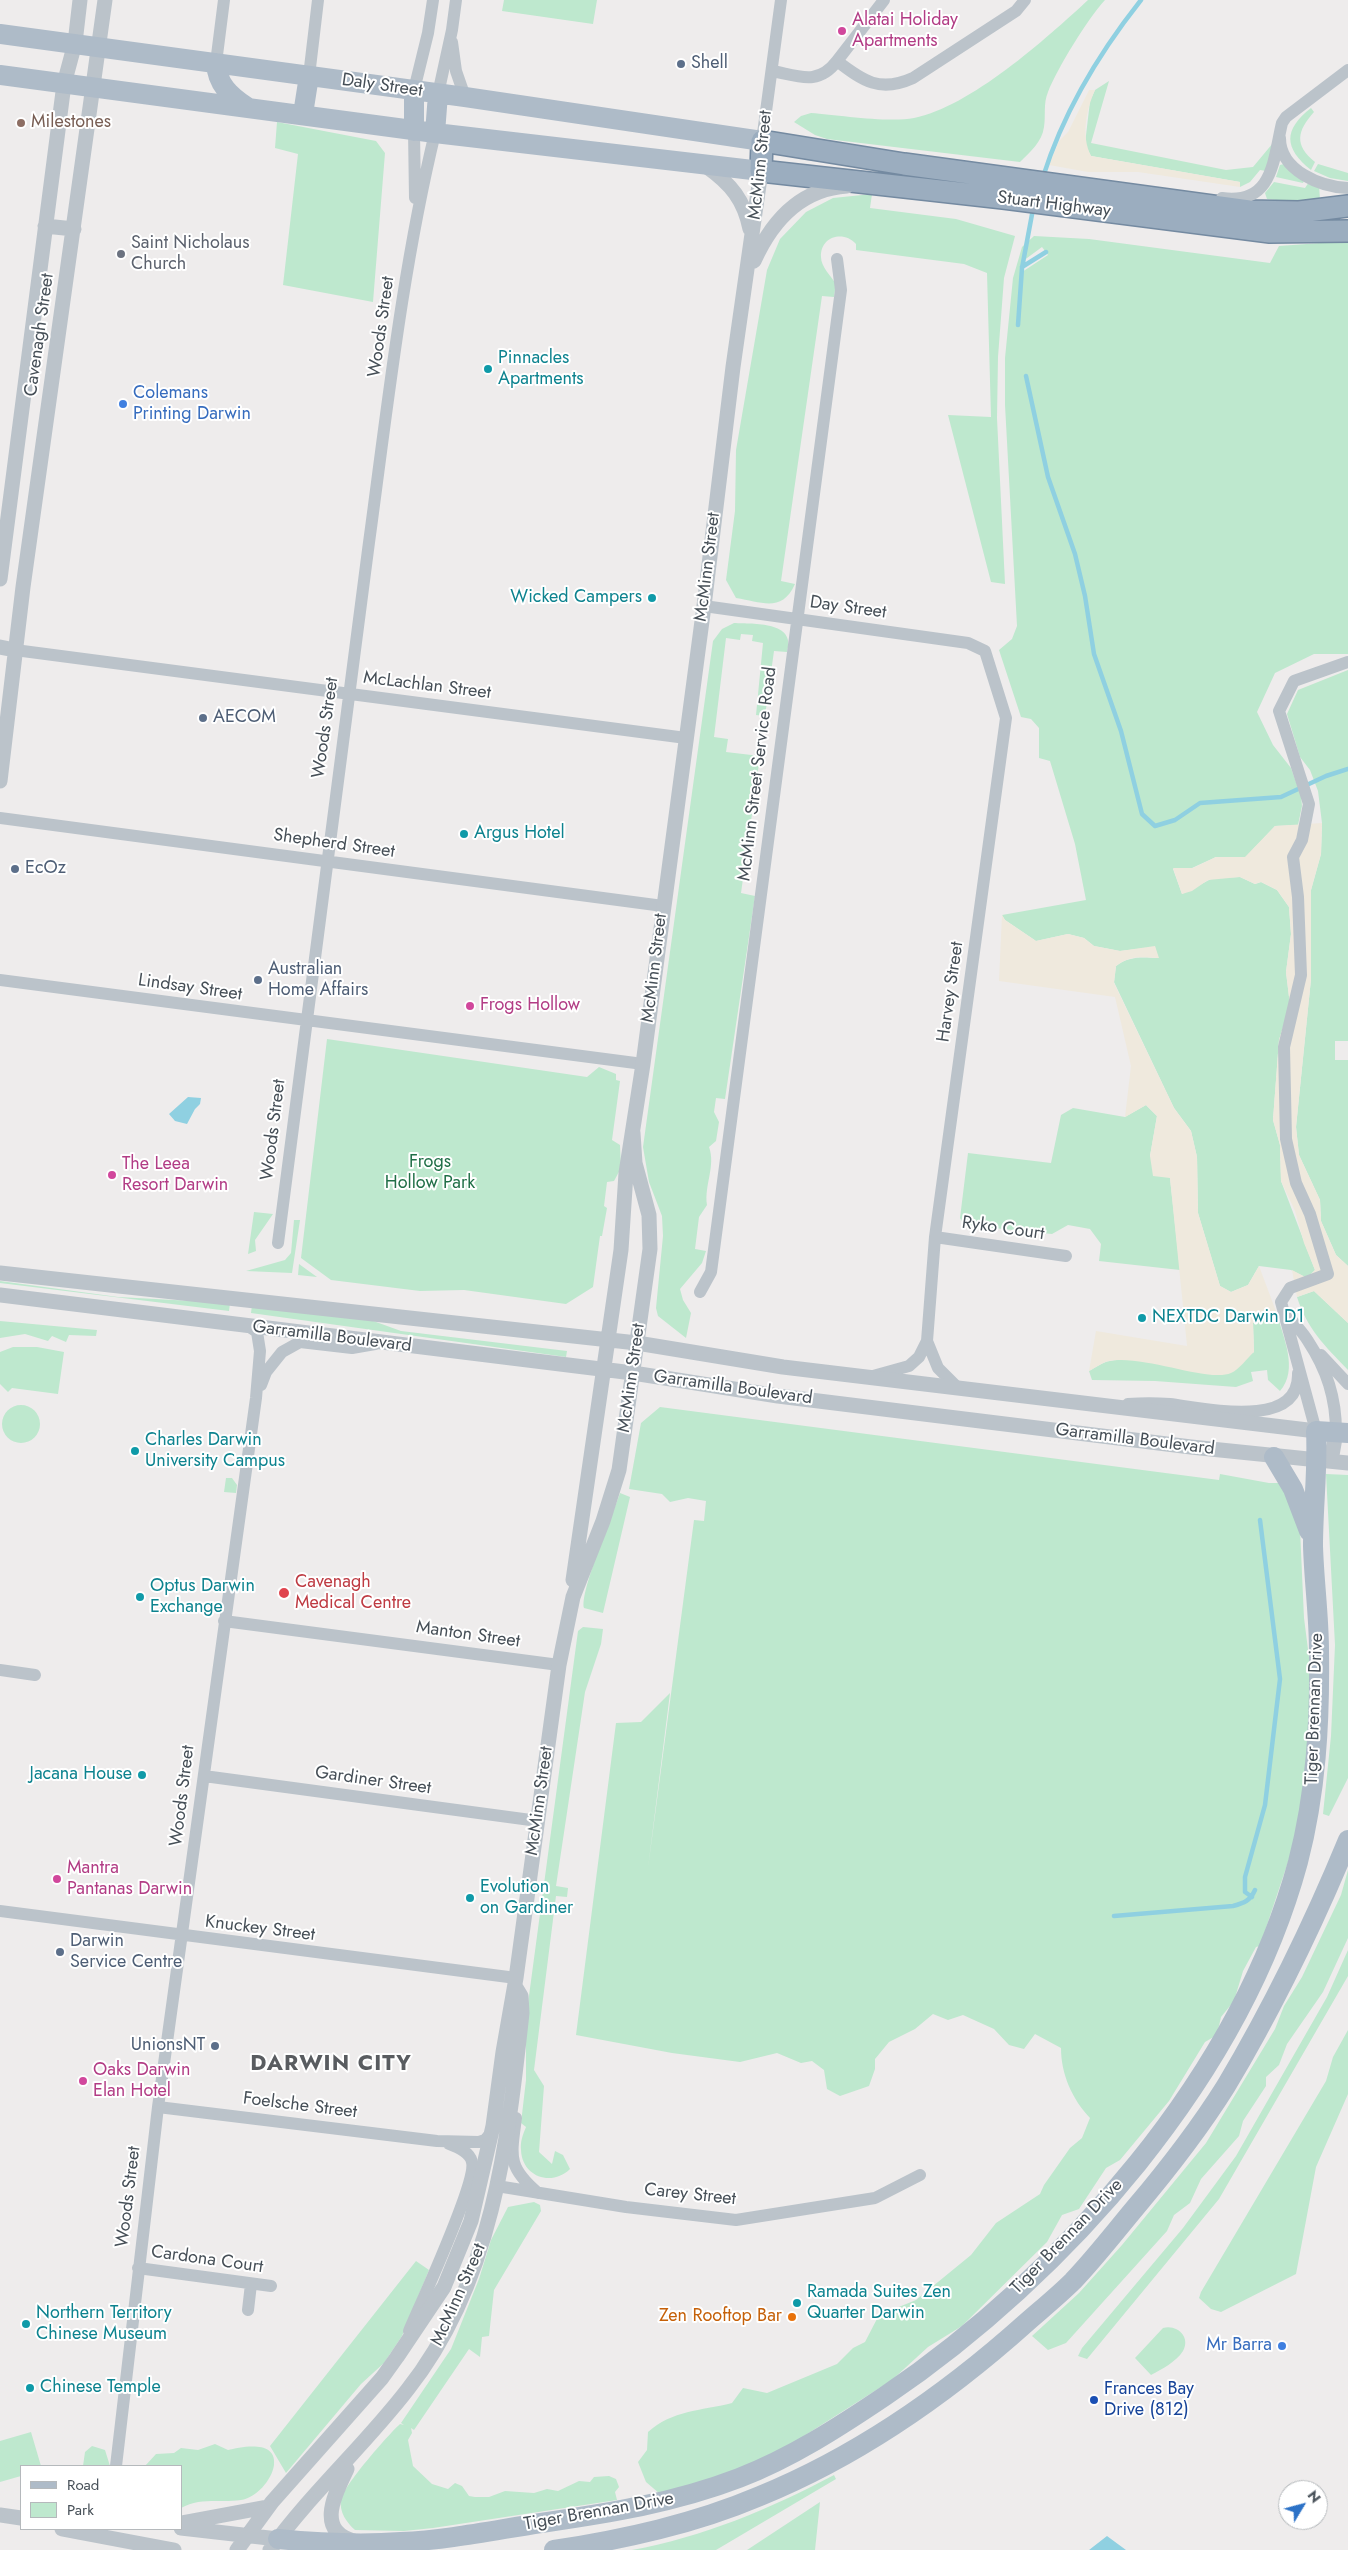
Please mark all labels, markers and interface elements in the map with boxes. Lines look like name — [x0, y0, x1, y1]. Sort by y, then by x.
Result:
place label: Alatai Holiday Apartments — [852, 10, 958, 52]
marker: Alatai Holiday Apartments — [836, 25, 848, 37]
place label: Shell — [691, 53, 728, 75]
marker: Shell — [675, 58, 687, 70]
street label: Daly Street — [340, 70, 424, 102]
street label: McMinn Street — [745, 109, 777, 221]
place label: Milestones — [31, 112, 111, 134]
marker: Milestones — [15, 117, 27, 129]
street label: Stuart Highway — [996, 187, 1112, 223]
place label: Saint Nicholaus Church — [131, 233, 249, 276]
marker: Saint Nicholaus Church — [115, 248, 127, 260]
street label: Cavenagh Street — [21, 272, 59, 398]
street label: Woods Street — [364, 275, 400, 379]
place label: Pinnacles Apartments — [498, 348, 584, 390]
marker: Pinnacles Apartments — [482, 363, 494, 375]
place label: Colemans Printing Darwin — [133, 383, 251, 426]
marker: Colemans Printing Darwin — [117, 398, 129, 410]
street label: McMinn Street — [691, 511, 725, 623]
place label: Wicked Campers — [510, 587, 642, 609]
marker: Wicked Campers — [646, 592, 658, 604]
street label: Day Street — [808, 592, 888, 624]
street label: McMinn Street Service Road — [734, 666, 782, 882]
street label: McLachlan Street — [362, 667, 492, 705]
street label: Woods Street — [308, 676, 344, 780]
place label: AECOM — [213, 707, 276, 729]
marker: AECOM — [197, 712, 209, 724]
place label: Argus Hotel — [474, 823, 565, 845]
street label: Shepherd Street — [272, 825, 396, 863]
marker: Argus Hotel — [458, 828, 470, 840]
place label: EcOz — [25, 858, 66, 880]
marker: EcOz — [9, 863, 21, 875]
street label: McMinn Street — [638, 912, 672, 1024]
street label: Harvey Street — [933, 940, 969, 1044]
place label: Australian Home Affairs — [268, 959, 368, 1002]
street label: Lindsay Street — [137, 970, 243, 1006]
marker: Australian Home Affairs — [252, 974, 264, 986]
place label: Frogs Hollow — [480, 995, 580, 1017]
marker: Frogs Hollow — [464, 1000, 476, 1012]
street label: Woods Street — [257, 1078, 291, 1182]
park label: Frogs Hollow Park — [385, 1152, 475, 1194]
place label: The Leea Resort Darwin — [122, 1154, 228, 1196]
marker: The Leea Resort Darwin — [106, 1169, 118, 1181]
street label: Ryko Court — [960, 1213, 1046, 1245]
place label: NEXTDC Darwin D1 — [1152, 1307, 1304, 1329]
marker: NEXTDC Darwin D1 — [1136, 1312, 1148, 1324]
street label: Garramilla Boulevard — [251, 1317, 413, 1357]
street label: McMinn Street — [614, 1322, 650, 1434]
street label: Garramilla Boulevard — [652, 1366, 814, 1410]
street label: Garramilla Boulevard — [1054, 1420, 1216, 1460]
place label: Charles Darwin University Campus — [145, 1430, 285, 1472]
marker: Charles Darwin University Campus — [129, 1445, 141, 1457]
place label: Cavenagh Medical Centre — [295, 1572, 411, 1615]
place label: Optus Darwin Exchange — [150, 1576, 255, 1618]
marker: Cavenagh Medical Centre — [277, 1586, 291, 1600]
marker: Optus Darwin Exchange — [134, 1591, 146, 1603]
street label: Manton Street — [415, 1617, 521, 1653]
street label: Tiger Brennan Drive — [1302, 1633, 1328, 1785]
street label: Woods Street — [166, 1744, 200, 1848]
street label: McMinn Street — [522, 1745, 558, 1857]
street label: Gardiner Street — [314, 1762, 432, 1800]
place label: Jacana House — [30, 1764, 132, 1786]
marker: Jacana House — [136, 1769, 148, 1781]
place label: Mantra Pantanas Darwin — [67, 1858, 192, 1900]
marker: Mantra Pantanas Darwin — [51, 1873, 63, 1885]
place label: Evolution on Gardiner — [480, 1877, 573, 1920]
marker: Evolution on Gardiner — [464, 1892, 476, 1904]
street label: Knuckey Street — [204, 1912, 316, 1946]
place label: Darwin Service Centre — [70, 1931, 182, 1974]
marker: Darwin Service Centre — [54, 1946, 66, 1958]
place label: UnionsNT — [131, 2035, 205, 2057]
marker: UnionsNT — [209, 2040, 221, 2052]
district label: DARWIN CITY — [249, 2052, 413, 2078]
place label: Oaks Darwin Elan Hotel — [93, 2060, 190, 2102]
marker: Oaks Darwin Elan Hotel — [77, 2075, 89, 2087]
street label: Foelsche Street — [242, 2088, 358, 2124]
street label: Woods Street — [112, 2145, 146, 2249]
street label: Tiger Brennan Drive — [1007, 2175, 1127, 2299]
street label: Carey Street — [643, 2179, 737, 2211]
street label: Cardona Court — [150, 2241, 264, 2279]
street label: McMinn Street — [427, 2241, 491, 2349]
place label: Ramada Suites Zen Quarter Darwin — [807, 2282, 951, 2324]
marker: Ramada Suites Zen Quarter Darwin — [791, 2297, 803, 2309]
place label: Northern Territory Chinese Museum — [36, 2303, 172, 2346]
place label: Zen Rooftop Bar — [659, 2306, 782, 2328]
marker: Zen Rooftop Bar — [786, 2311, 798, 2323]
marker: Northern Territory Chinese Museum — [20, 2318, 32, 2330]
place label: Mr Barra — [1206, 2335, 1272, 2357]
marker: Mr Barra — [1276, 2340, 1288, 2352]
place label: Chinese Temple — [40, 2377, 161, 2399]
place label: Frances Bay Drive (812) — [1104, 2379, 1194, 2422]
marker: Chinese Temple — [24, 2382, 36, 2394]
marker: Frances Bay Drive (812) — [1088, 2394, 1100, 2406]
legend — [20, 2465, 182, 2530]
text: Road — [67, 2474, 99, 2496]
north arrow — [1278, 2480, 1328, 2530]
text: N — [1303, 2486, 1326, 2507]
street label: Tiger Brennan Drive — [522, 2488, 676, 2536]
text: Park — [67, 2499, 94, 2521]

